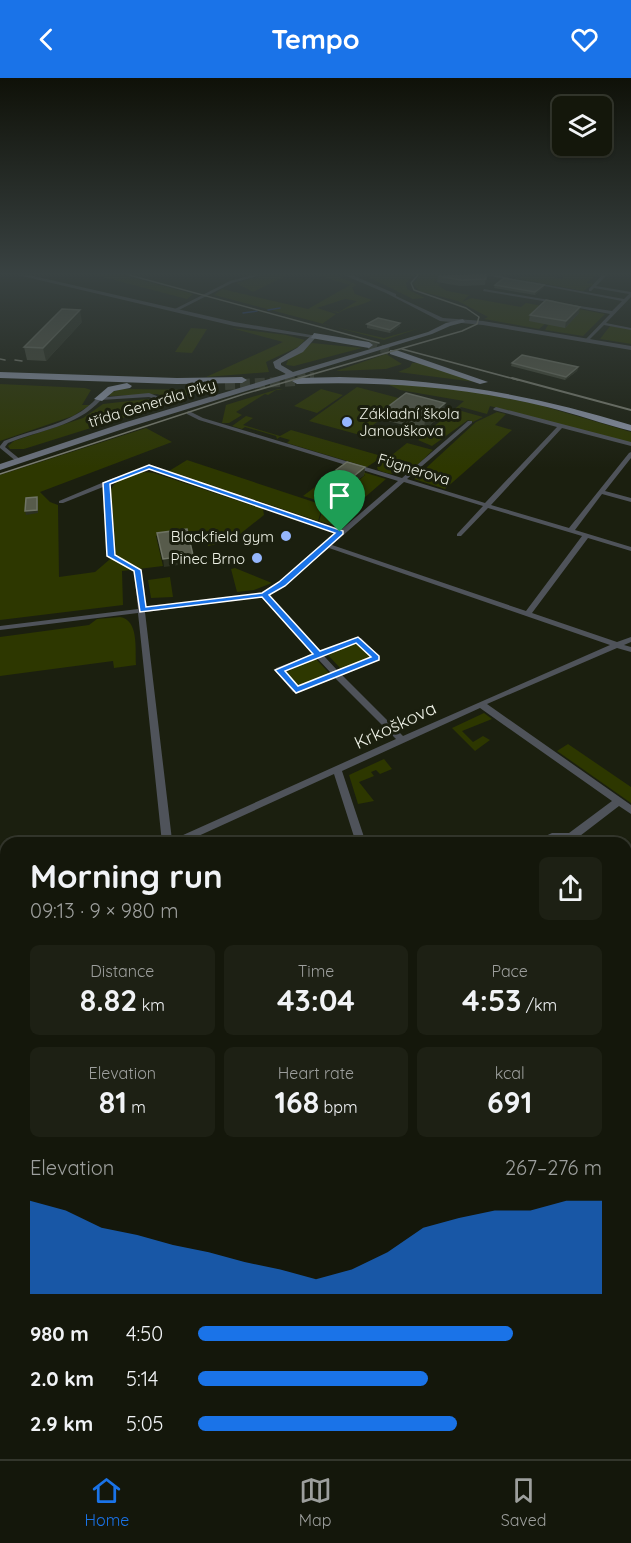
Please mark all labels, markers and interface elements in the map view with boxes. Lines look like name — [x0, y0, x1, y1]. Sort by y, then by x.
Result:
text: Tempo — [271, 22, 360, 56]
icon: back — [30, 23, 63, 56]
icon: heart — [568, 23, 601, 56]
map controls — [552, 96, 612, 156]
button: layers — [552, 96, 612, 156]
street label: třída Generála Píky — [86, 375, 218, 431]
place label: Základní škola Janouškova — [359, 404, 460, 440]
marker: Základní škola Janouškova — [340, 415, 354, 429]
street label: Fügnerova — [376, 449, 452, 489]
pin — [314, 470, 365, 532]
icon: arrive — [323, 479, 356, 512]
place label: Blackfield gym — [171, 527, 274, 546]
marker: Blackfield gym — [279, 529, 293, 543]
place label: Pinec Brno — [171, 549, 245, 568]
marker: Pinec Brno — [250, 551, 264, 565]
street label: Krkoškova — [350, 696, 440, 754]
text: Morning run — [30, 855, 223, 896]
button: share — [539, 857, 602, 920]
text: 09:13 · 9 × 980 m — [30, 898, 178, 923]
text: Distance — [90, 961, 154, 981]
text: Time — [298, 961, 334, 981]
text: Pace — [491, 961, 528, 981]
text: 8.82 — [80, 981, 137, 1019]
text: 43:04 — [277, 981, 355, 1019]
text: 4:53 — [462, 981, 521, 1019]
text: km — [137, 995, 165, 1015]
text: /km — [521, 995, 557, 1015]
text: Elevation — [89, 1063, 156, 1083]
text: Heart rate — [278, 1063, 354, 1083]
text: kcal — [495, 1063, 525, 1083]
text: 81 — [99, 1083, 127, 1121]
text: 168 — [274, 1083, 319, 1121]
text: 691 — [487, 1083, 532, 1121]
text: m — [127, 1097, 146, 1117]
text: bpm — [319, 1097, 358, 1117]
text: Elevation — [30, 1155, 114, 1180]
text: 267–276 m — [505, 1155, 602, 1180]
text: 980 m — [30, 1321, 89, 1346]
text: 4:50 — [126, 1321, 163, 1346]
text: 2.0 km — [30, 1366, 94, 1391]
text: 5:14 — [126, 1366, 158, 1391]
text: 2.9 km — [30, 1411, 93, 1436]
text: 5:05 — [126, 1411, 163, 1436]
tab: Home — [85, 1474, 129, 1530]
tab: Map — [299, 1474, 332, 1530]
tab: Saved — [501, 1474, 546, 1530]

